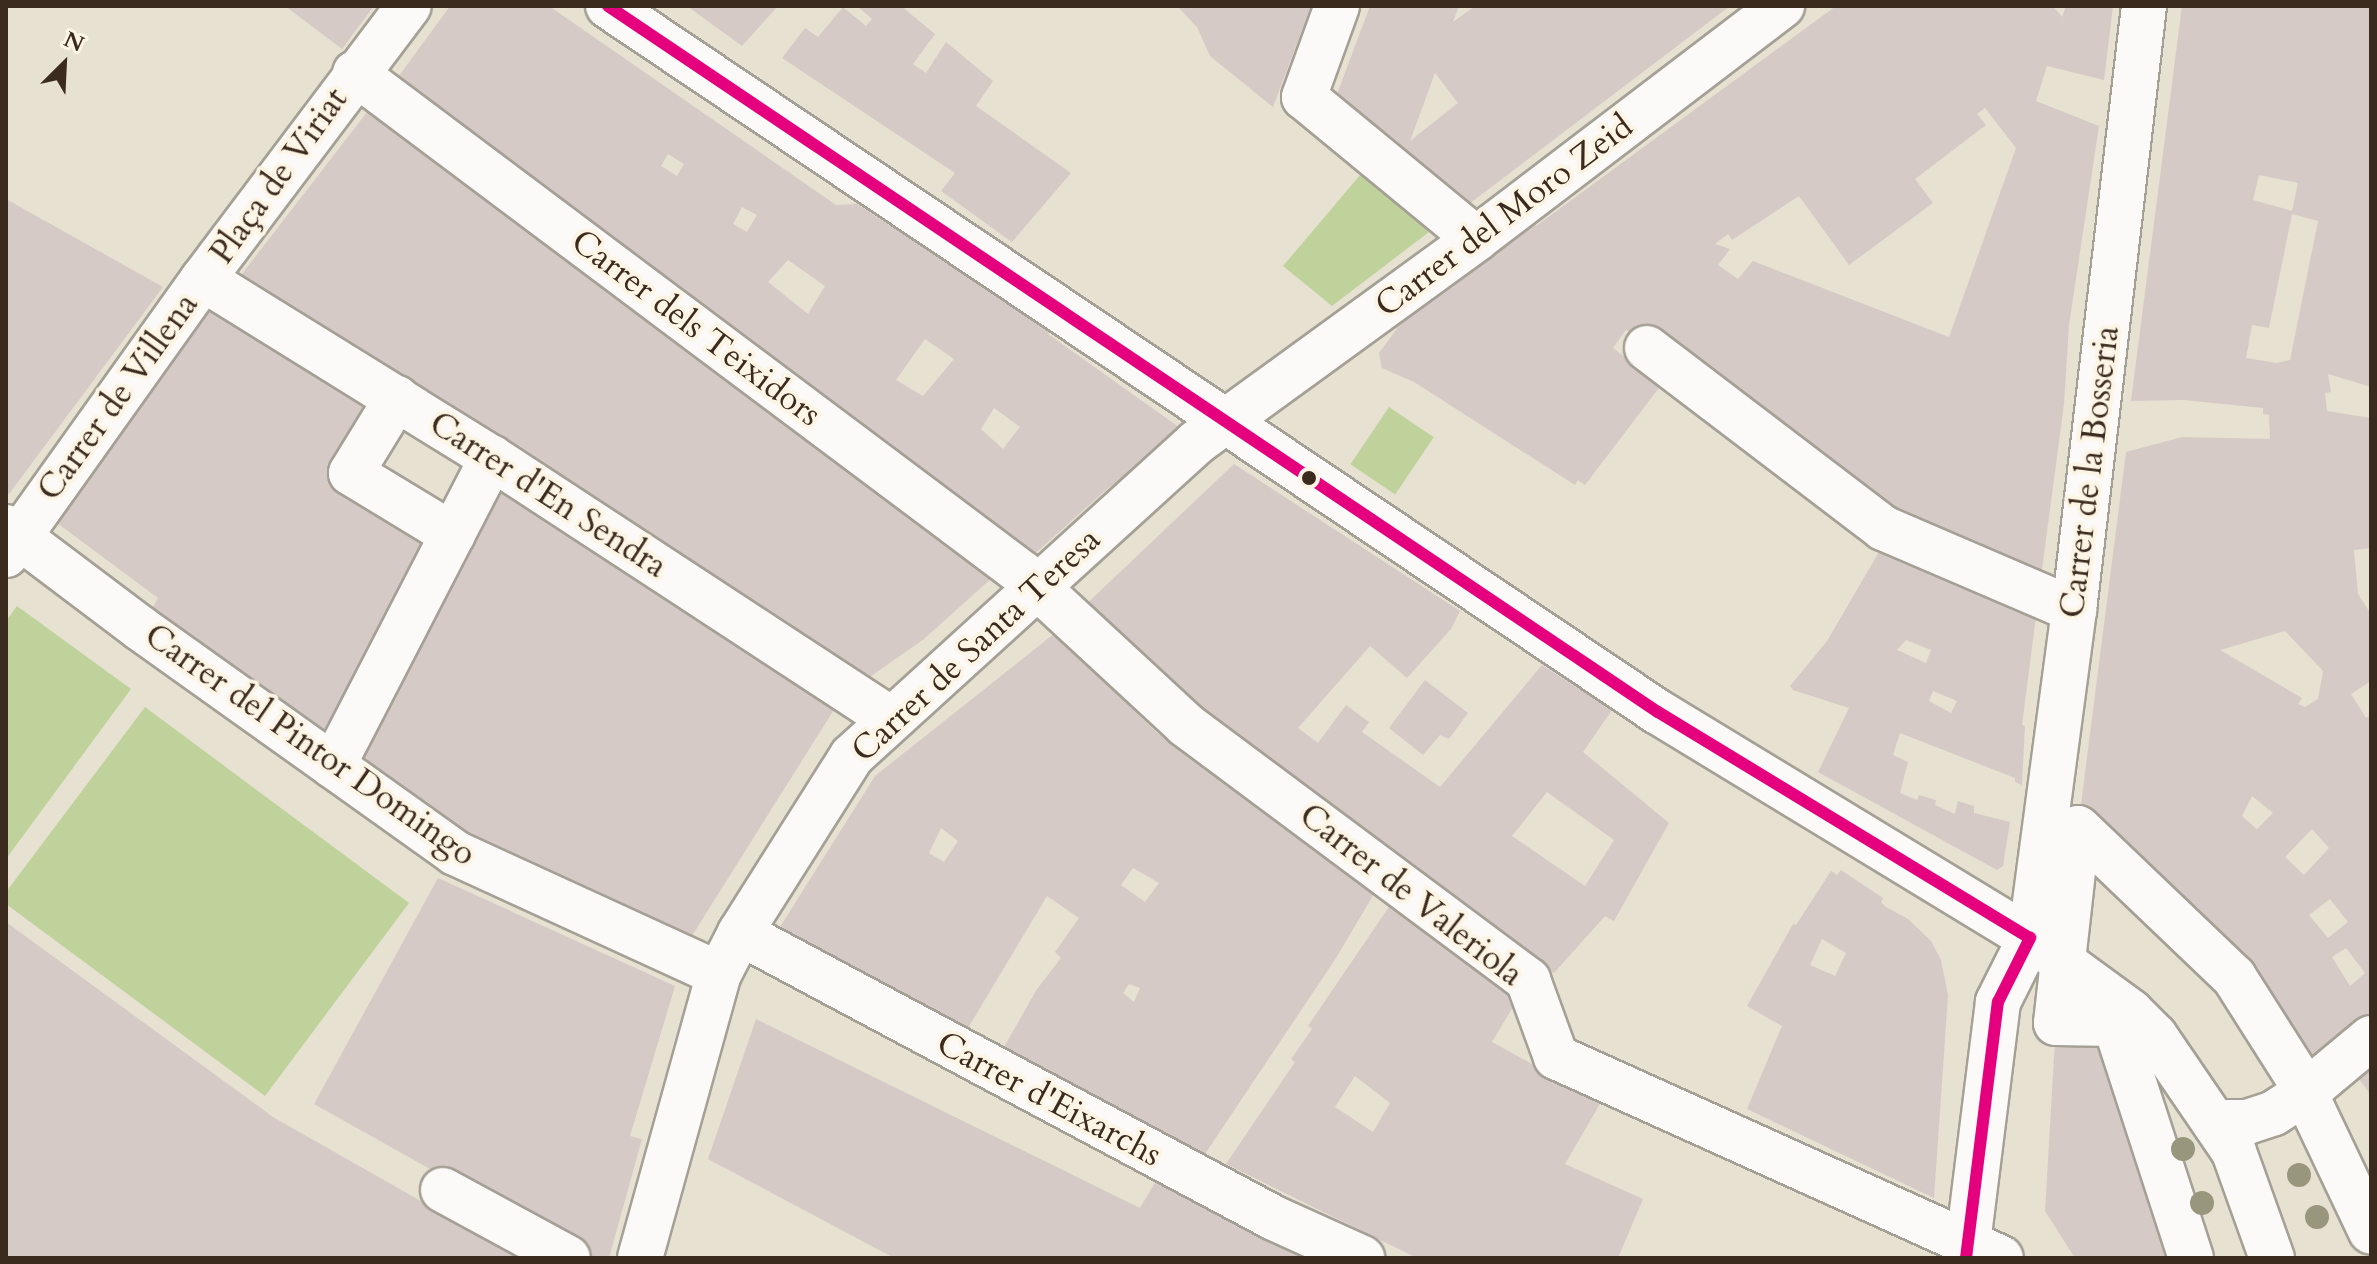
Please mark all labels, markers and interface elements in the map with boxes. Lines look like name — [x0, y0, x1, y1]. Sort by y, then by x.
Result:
north arrow — [24, 24, 104, 104]
text: N — [59, 24, 89, 60]
street label: Plaça de Viriat — [202, 80, 356, 272]
street label: Carrer del Moro Zeid — [1367, 106, 1641, 326]
street label: Carrer dels Teixidors — [563, 221, 829, 435]
street label: Carrer de Villena — [29, 285, 207, 509]
street label: Carrer de la Bosseria — [2052, 324, 2128, 620]
street label: Carrer d'En Sendra — [422, 403, 674, 587]
unlabelled marker — [1301, 470, 1317, 486]
street label: Carrer de Santa Teresa — [843, 519, 1109, 771]
street label: Carrer del Pintor Domingo — [137, 615, 483, 875]
street label: Carrer de Valeriola — [1291, 795, 1531, 995]
street label: Carrer d'Eixarchs — [930, 1023, 1168, 1175]

